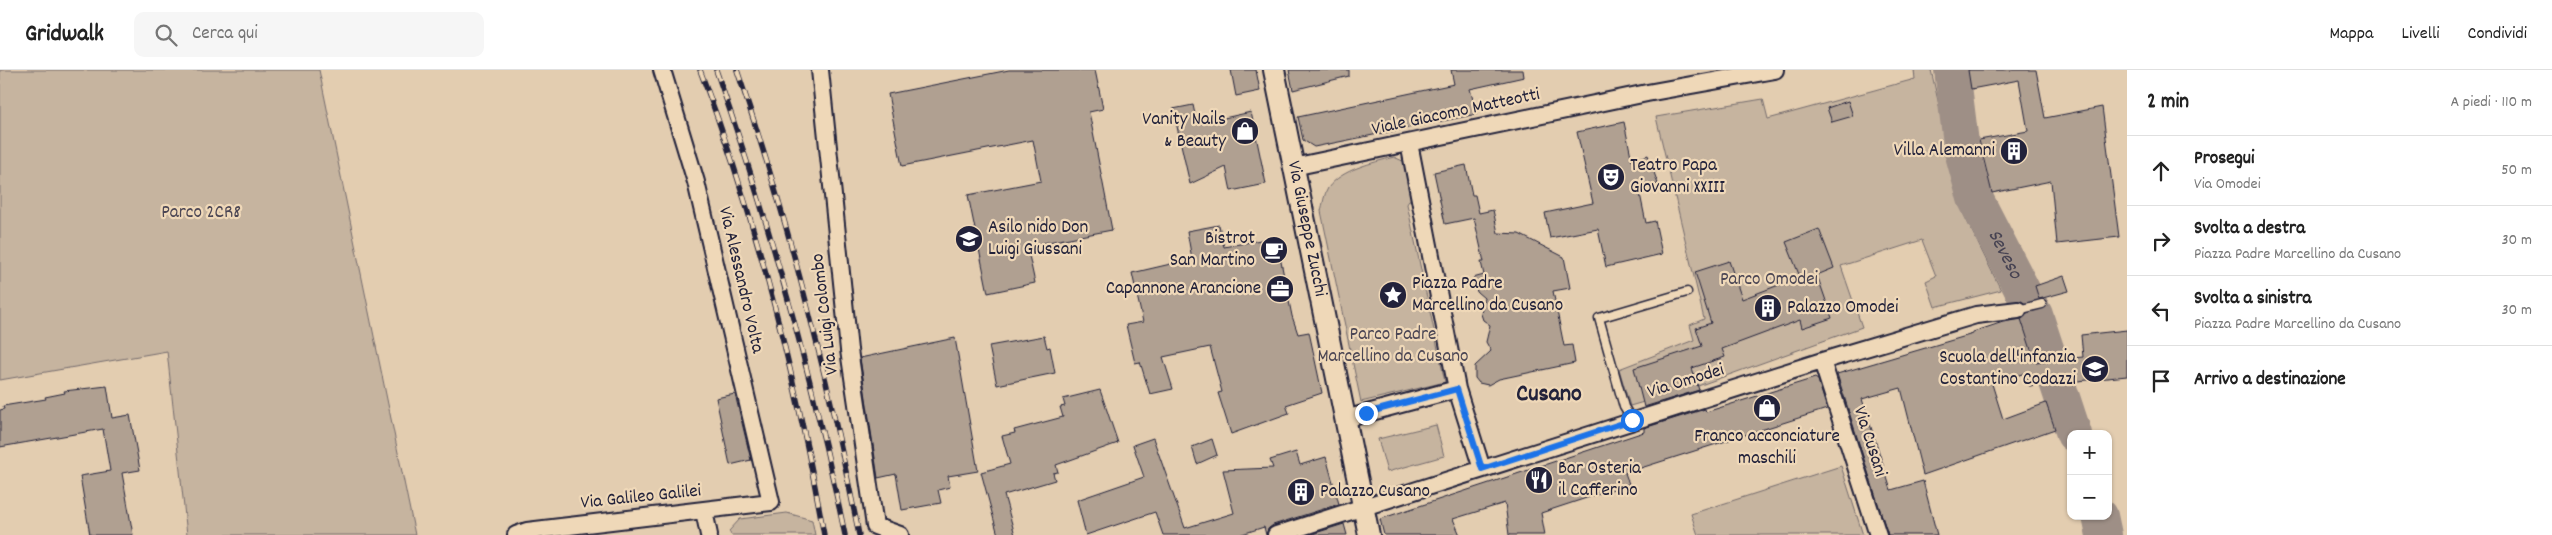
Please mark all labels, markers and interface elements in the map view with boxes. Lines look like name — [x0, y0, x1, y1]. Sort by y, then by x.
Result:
search box — [134, 12, 484, 57]
text: Gridwalk — [25, 18, 104, 52]
icon: search — [152, 21, 180, 49]
text: Cerca qui — [192, 21, 258, 48]
text: Mappa — [2330, 22, 2374, 47]
text: Livelli — [2402, 22, 2440, 47]
text: Condividi — [2468, 22, 2527, 47]
street label: Viale Giacomo Matteotti — [1370, 82, 1543, 144]
text: 2 min — [2147, 88, 2189, 118]
text: A piedi · 110 m — [2450, 91, 2532, 114]
place label: Vanity Nails & Beauty — [1142, 107, 1226, 156]
shop icon: Vanity Nails & Beauty — [1230, 116, 1260, 146]
building icon: Villa Alemanni — [1999, 136, 2029, 166]
place label: Villa Alemanni — [1894, 138, 1996, 165]
text: Prosegui — [2194, 146, 2254, 173]
place label: Teatro Papa Giovanni XXIII — [1630, 153, 1725, 202]
icon: ahead — [2147, 157, 2175, 185]
street label: Via Giuseppe Zucchi — [1279, 158, 1334, 299]
text: 50 m — [2501, 159, 2532, 182]
theatre icon: Teatro Papa Giovanni XXIII — [1596, 162, 1626, 192]
text: Via Omodei — [2194, 173, 2261, 196]
park label: Parco 2CR8 — [161, 200, 241, 227]
street label: Via Alessandro Volta — [710, 204, 770, 357]
place label: Asilo nido Don Luigi Giussani — [988, 215, 1088, 264]
text: Svolta a destra — [2194, 216, 2305, 243]
school or university icon: Asilo nido Don Luigi Giussani — [954, 224, 984, 254]
water label: Seveso — [1980, 225, 2029, 285]
place label: Bistrot San Martino — [1170, 226, 1255, 275]
icon: right — [2147, 227, 2175, 255]
text: 30 m — [2502, 229, 2532, 252]
cafe icon: Bistrot San Martino — [1259, 235, 1289, 265]
text: Piazza Padre Marcellino da Cusano — [2194, 243, 2401, 266]
street label: Via Luigi Colombo — [805, 252, 847, 376]
park label: Parco Omodei — [1720, 267, 1819, 294]
place label: Piazza Padre Marcellino da Cusano — [1412, 271, 1563, 320]
office icon: Capannone Arancione — [1265, 274, 1295, 304]
place label: Capannone Arancione — [1106, 276, 1261, 303]
place icon: Piazza Padre Marcellino da Cusano — [1378, 280, 1408, 310]
text: Svolta a sinistra — [2194, 286, 2312, 313]
building icon: Palazzo Omodei — [1753, 293, 1783, 323]
place label: Palazzo Omodei — [1787, 295, 1899, 322]
icon: left — [2147, 297, 2175, 325]
text: 30 m — [2502, 299, 2532, 322]
text: Piazza Padre Marcellino da Cusano — [2194, 313, 2401, 336]
park label: Parco Padre Marcellino da Cusano — [1317, 322, 1469, 371]
place label: Scuola dell'infanzia Costantino Codazzi — [1939, 345, 2077, 394]
school or university icon: Scuola dell'infanzia Costantino Codazzi — [2080, 354, 2110, 384]
street label: Via Omodei — [1644, 357, 1728, 406]
icon: arrive — [2147, 367, 2175, 395]
text: Arrivo a destinazione — [2194, 367, 2346, 394]
district label: Cusano — [1516, 378, 1582, 412]
shop icon: Franco acconciature maschili — [1752, 393, 1782, 423]
route end — [1355, 402, 1378, 425]
street label: Via Cusani — [1845, 403, 1893, 481]
route start — [1621, 409, 1644, 432]
place label: Franco acconciature maschili — [1694, 424, 1840, 473]
map controls — [2067, 430, 2112, 520]
button: + — [2067, 430, 2112, 475]
place label: Bar Osteria il Cafferino — [1558, 456, 1642, 505]
restaurant icon: Bar Osteria il Cafferino — [1524, 465, 1554, 495]
button: − — [2067, 475, 2112, 520]
building icon: Palazzo Cusano — [1286, 477, 1316, 507]
street label: Via Galileo Galilei — [579, 478, 703, 518]
place label: Palazzo Cusano — [1320, 479, 1430, 506]

